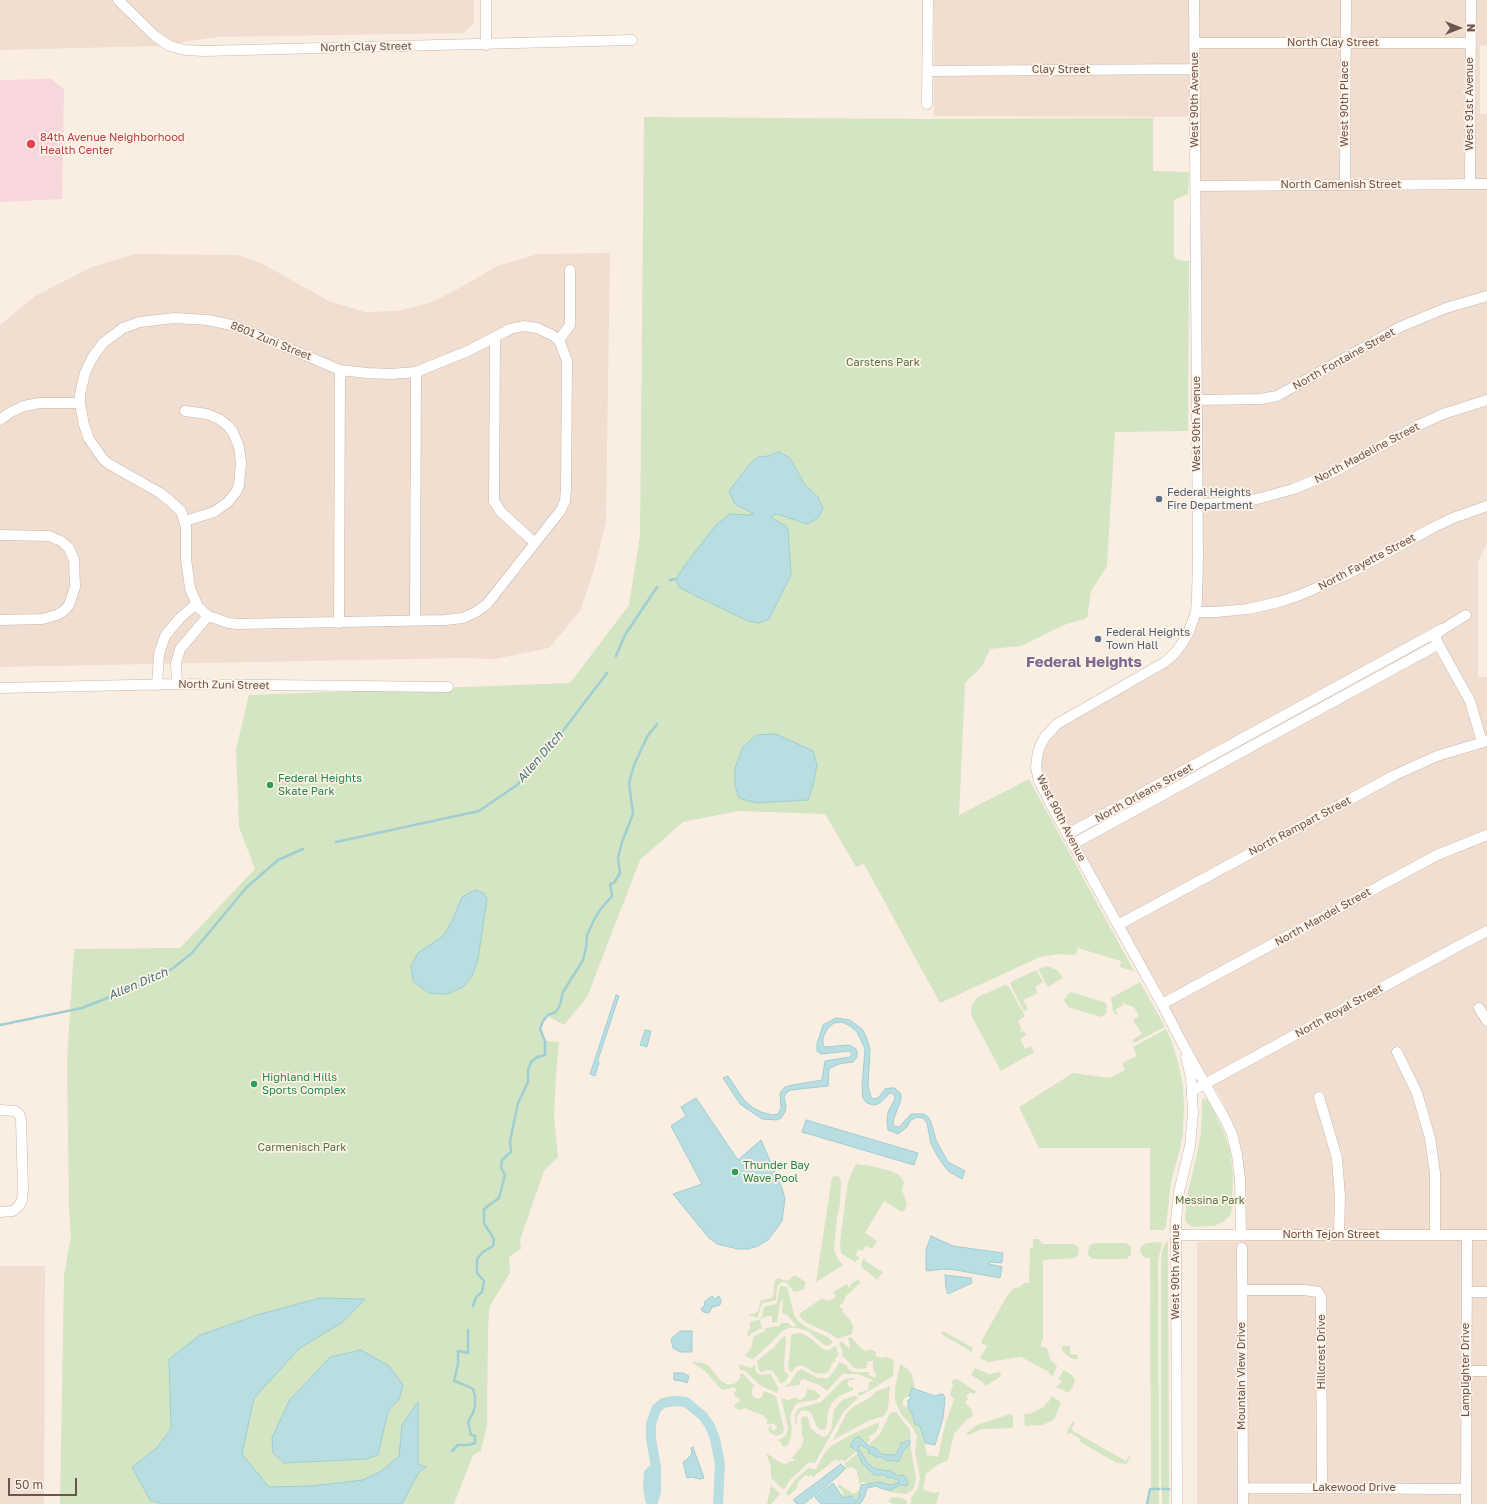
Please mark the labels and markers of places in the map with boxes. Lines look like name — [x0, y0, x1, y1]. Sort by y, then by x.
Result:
place label: 84th Avenue Neighborhood Health Center — [40, 131, 185, 157]
marker: 84th Avenue Neighborhood Health Center — [25, 138, 37, 150]
place label: Federal Heights Fire Department — [1167, 486, 1253, 512]
marker: Federal Heights Fire Department — [1154, 494, 1164, 504]
place label: Federal Heights Town Hall — [1106, 626, 1190, 652]
marker: Federal Heights Town Hall — [1093, 634, 1103, 644]
place label: Federal Heights Skate Park — [278, 772, 362, 798]
marker: Federal Heights Skate Park — [265, 780, 275, 790]
place label: Highland Hills Sports Complex — [262, 1071, 346, 1097]
marker: Highland Hills Sports Complex — [249, 1079, 259, 1089]
place label: Thunder Bay Wave Pool — [743, 1159, 810, 1185]
marker: Thunder Bay Wave Pool — [730, 1167, 740, 1177]

